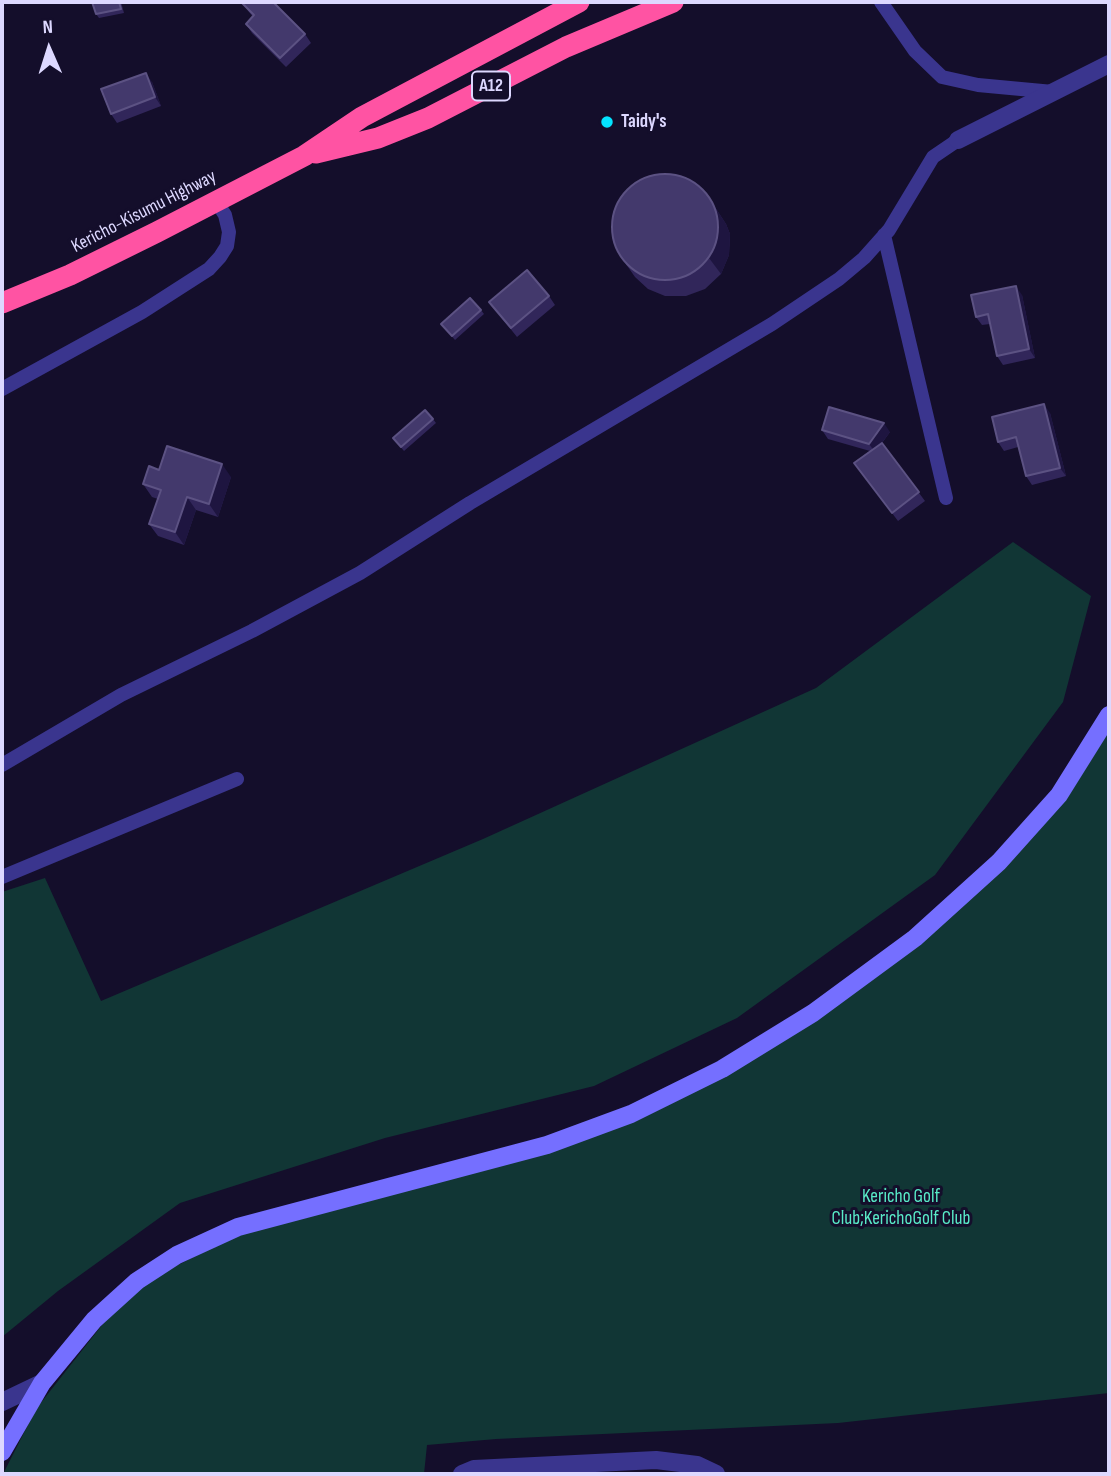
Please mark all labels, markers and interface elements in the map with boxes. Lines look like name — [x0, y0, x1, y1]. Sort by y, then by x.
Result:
north arrow — [14, 14, 84, 84]
text: N — [42, 16, 54, 39]
road number: A12 — [472, 72, 510, 100]
place label: Taidy's — [621, 111, 667, 133]
marker: Taidy's — [599, 114, 615, 130]
street label: Kericho-Kisumu Highway — [68, 166, 220, 258]
park label: Kericho Golf Club;KerichoGolf Club — [832, 1186, 970, 1230]

